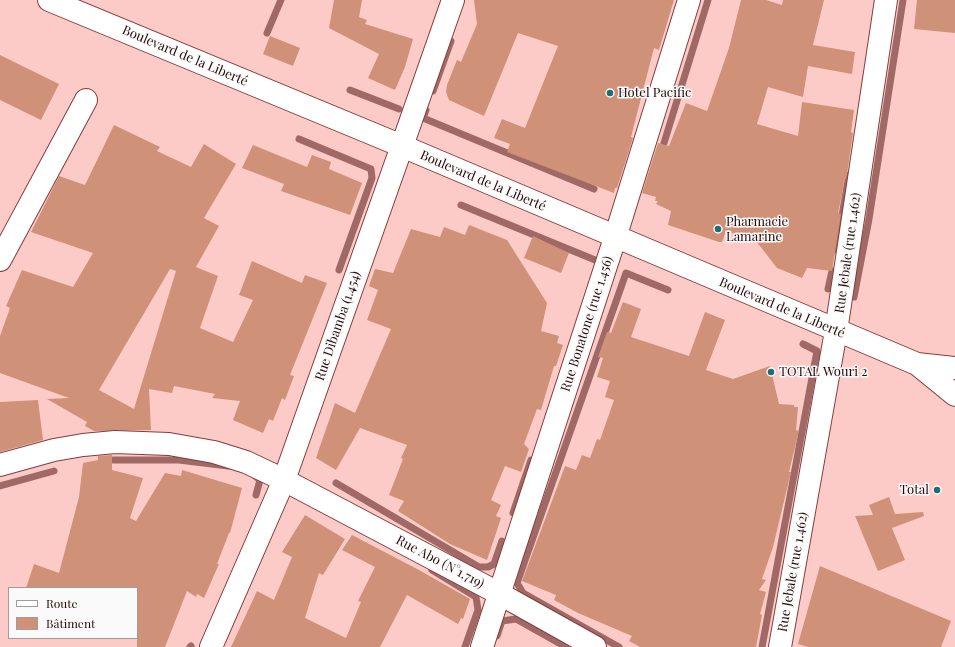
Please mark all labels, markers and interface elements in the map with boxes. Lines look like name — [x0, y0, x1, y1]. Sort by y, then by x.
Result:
street label: Boulevard de la Liberté — [120, 22, 250, 90]
place label: Hotel Pacific — [618, 85, 691, 101]
marker: Hotel Pacific — [605, 88, 615, 98]
street label: Boulevard de la Liberté — [418, 147, 548, 215]
street label: Rue Jebale (rue 1.462) — [832, 192, 864, 314]
place label: Pharmacie Lamarine — [726, 214, 788, 245]
marker: Pharmacie Lamarine — [713, 224, 723, 234]
street label: Rue Bonatone (rue 1.456) — [558, 254, 616, 394]
street label: Rue Dibamba (1.454) — [312, 269, 364, 383]
street label: Boulevard de la Liberté — [717, 274, 847, 342]
place label: TOTAL Wouri 2 — [779, 364, 868, 380]
marker: TOTAL Wouri 2 — [766, 367, 776, 377]
place label: Total — [900, 482, 929, 498]
marker: Total — [932, 485, 942, 495]
street label: Rue Jebale (rue 1.462) — [775, 511, 811, 633]
street label: Rue Abo (N°1.719) — [393, 532, 487, 592]
legend — [8, 587, 138, 639]
text: Route — [46, 595, 78, 611]
text: Bâtiment — [46, 615, 95, 631]

